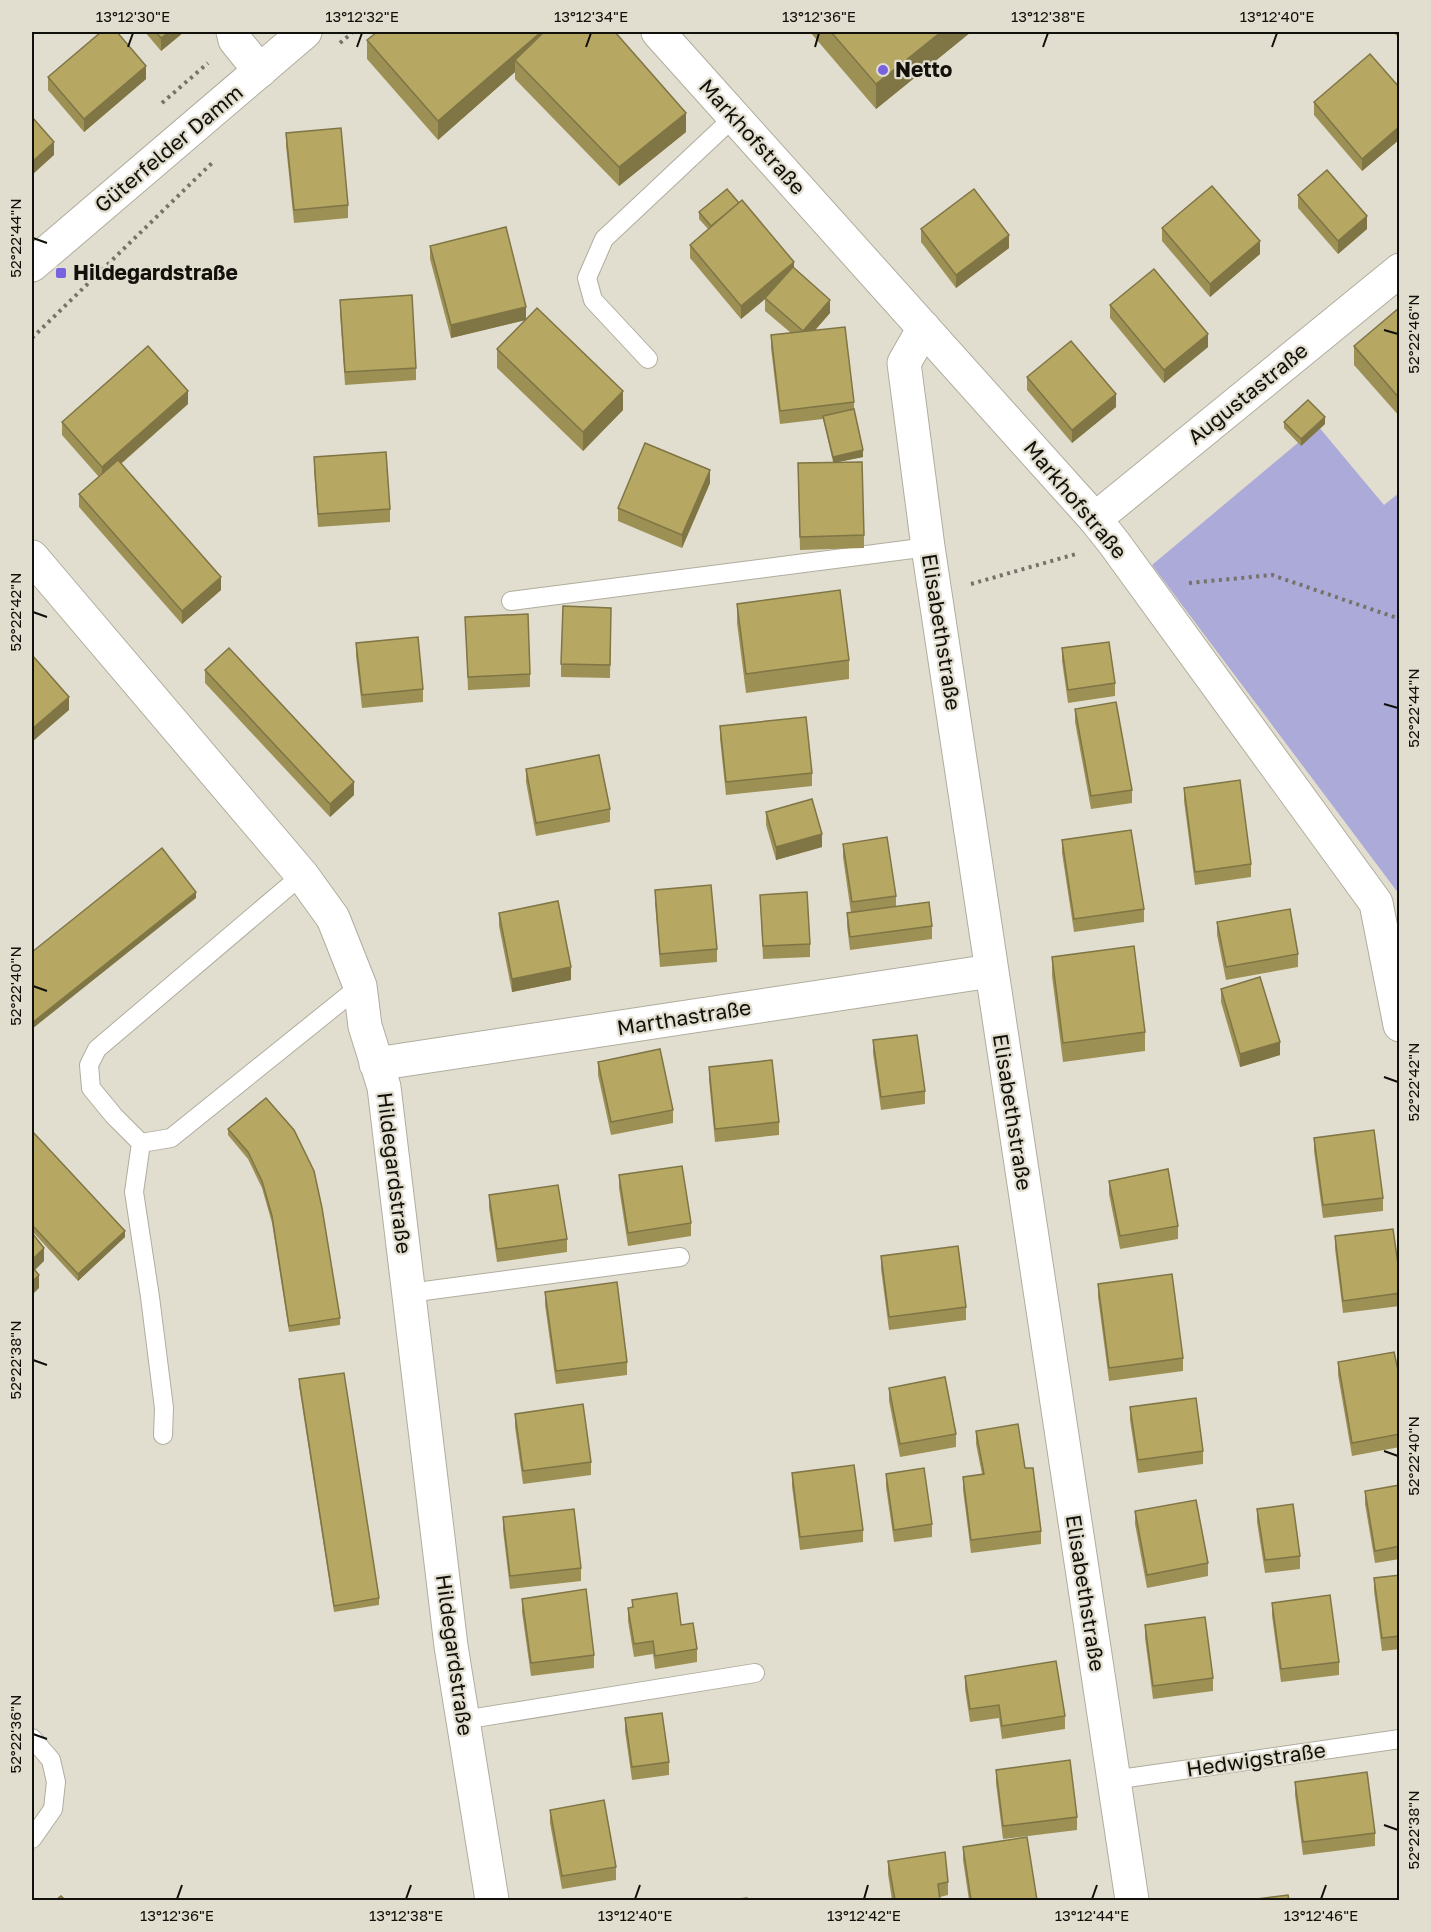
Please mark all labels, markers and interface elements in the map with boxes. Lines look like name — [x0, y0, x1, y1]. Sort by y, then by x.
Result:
text: 13°12'30"E — [96, 7, 170, 25]
text: 13°12'32"E — [325, 7, 399, 25]
text: 13°12'34"E — [554, 7, 628, 25]
text: 13°12'36"E — [782, 7, 856, 25]
text: 13°12'38"E — [1011, 7, 1085, 25]
text: 13°12'40"E — [1240, 7, 1314, 25]
place label: Netto — [895, 56, 952, 82]
marker: Netto — [876, 63, 890, 77]
street label: Markhofstraße — [694, 73, 811, 200]
street label: Güterfelder Damm — [89, 79, 248, 218]
text: 52°22'44"N — [6, 198, 24, 278]
place label: Hildegardstraße — [73, 259, 238, 285]
marker: Hildegardstraße — [54, 266, 68, 280]
text: 52°22'46"N — [1404, 294, 1422, 374]
street label: Augustastraße — [1182, 337, 1313, 450]
street label: Markhofstraße — [1019, 435, 1133, 564]
street label: Elisabethstraße — [917, 552, 967, 712]
text: 52°22'42"N — [6, 572, 24, 652]
text: 52°22'44"N — [1404, 668, 1422, 748]
text: 52°22'40"N — [6, 946, 24, 1026]
street label: Marthastraße — [615, 994, 753, 1040]
street label: Elisabethstraße — [988, 1032, 1038, 1192]
text: 52°22'42"N — [1404, 1042, 1422, 1122]
street label: Hildegardstraße — [372, 1091, 418, 1255]
text: 52°22'38"N — [6, 1320, 24, 1400]
text: 52°22'40"N — [1404, 1416, 1422, 1496]
street label: Elisabethstraße — [1061, 1513, 1111, 1673]
street label: Hildegardstraße — [431, 1573, 479, 1737]
text: 52°22'36"N — [6, 1694, 24, 1774]
street label: Hedwigstraße — [1185, 1736, 1327, 1782]
text: 52°22'38"N — [1404, 1790, 1422, 1870]
text: 13°12'36"E — [140, 1906, 214, 1924]
text: 13°12'38"E — [369, 1906, 443, 1924]
text: 13°12'40"E — [598, 1906, 672, 1924]
text: 13°12'42"E — [827, 1906, 901, 1924]
text: 13°12'44"E — [1055, 1906, 1129, 1924]
text: 13°12'46"E — [1284, 1906, 1358, 1924]

